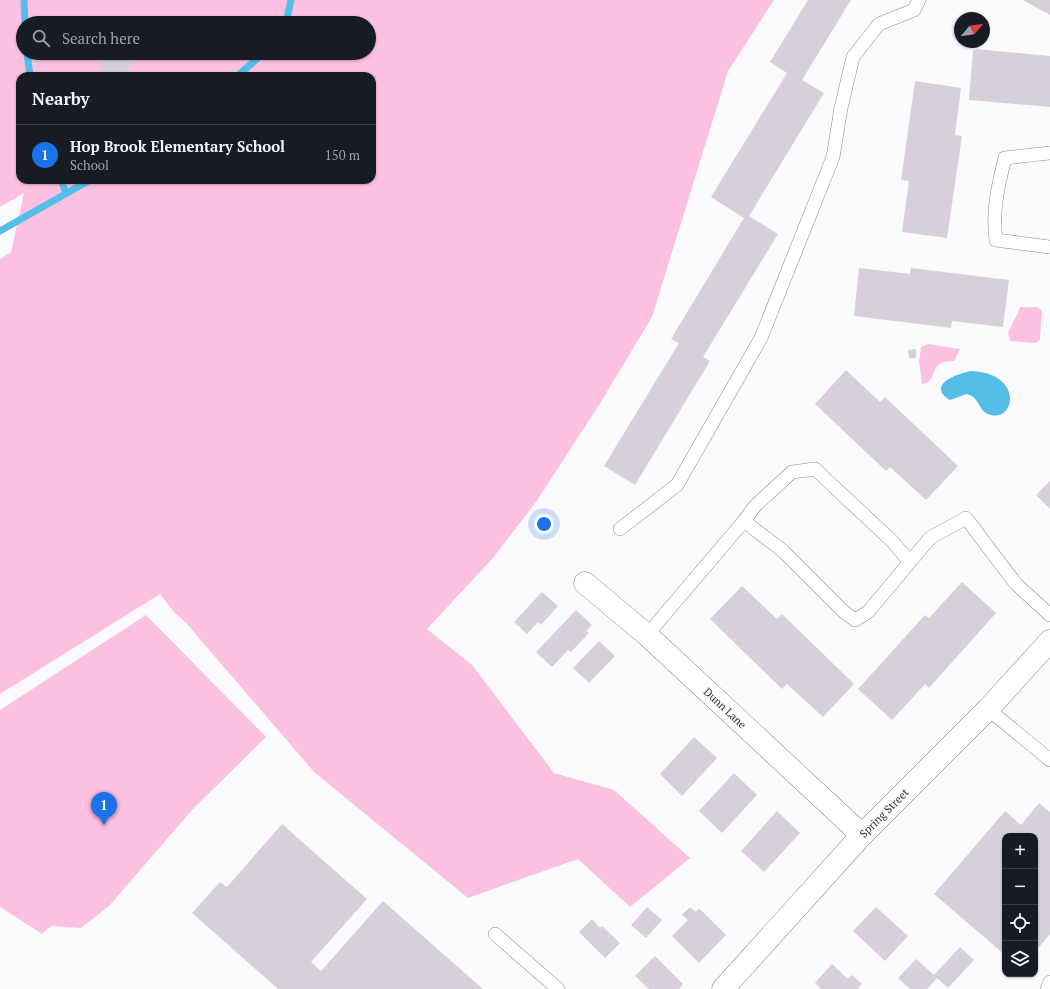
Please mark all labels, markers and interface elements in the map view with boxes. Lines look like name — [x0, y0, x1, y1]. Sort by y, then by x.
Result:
north arrow — [954, 12, 990, 48]
search box — [16, 16, 376, 60]
icon: search — [30, 27, 52, 49]
text: Search here — [62, 28, 140, 48]
text: Nearby — [32, 87, 90, 110]
text: Hop Brook Elementary School — [70, 136, 285, 156]
text: 1 — [41, 146, 49, 164]
text: 150 m — [325, 146, 360, 164]
text: School — [70, 156, 109, 174]
your location — [534, 514, 554, 534]
street label: Dunn Lane — [701, 685, 750, 732]
street label: Spring Street — [856, 785, 912, 841]
pin: 1 — [91, 792, 117, 825]
map controls — [1002, 833, 1038, 977]
button: + — [1002, 833, 1038, 869]
button: − — [1002, 869, 1038, 905]
button: locate — [1002, 905, 1038, 941]
button: layers — [1002, 941, 1038, 977]

